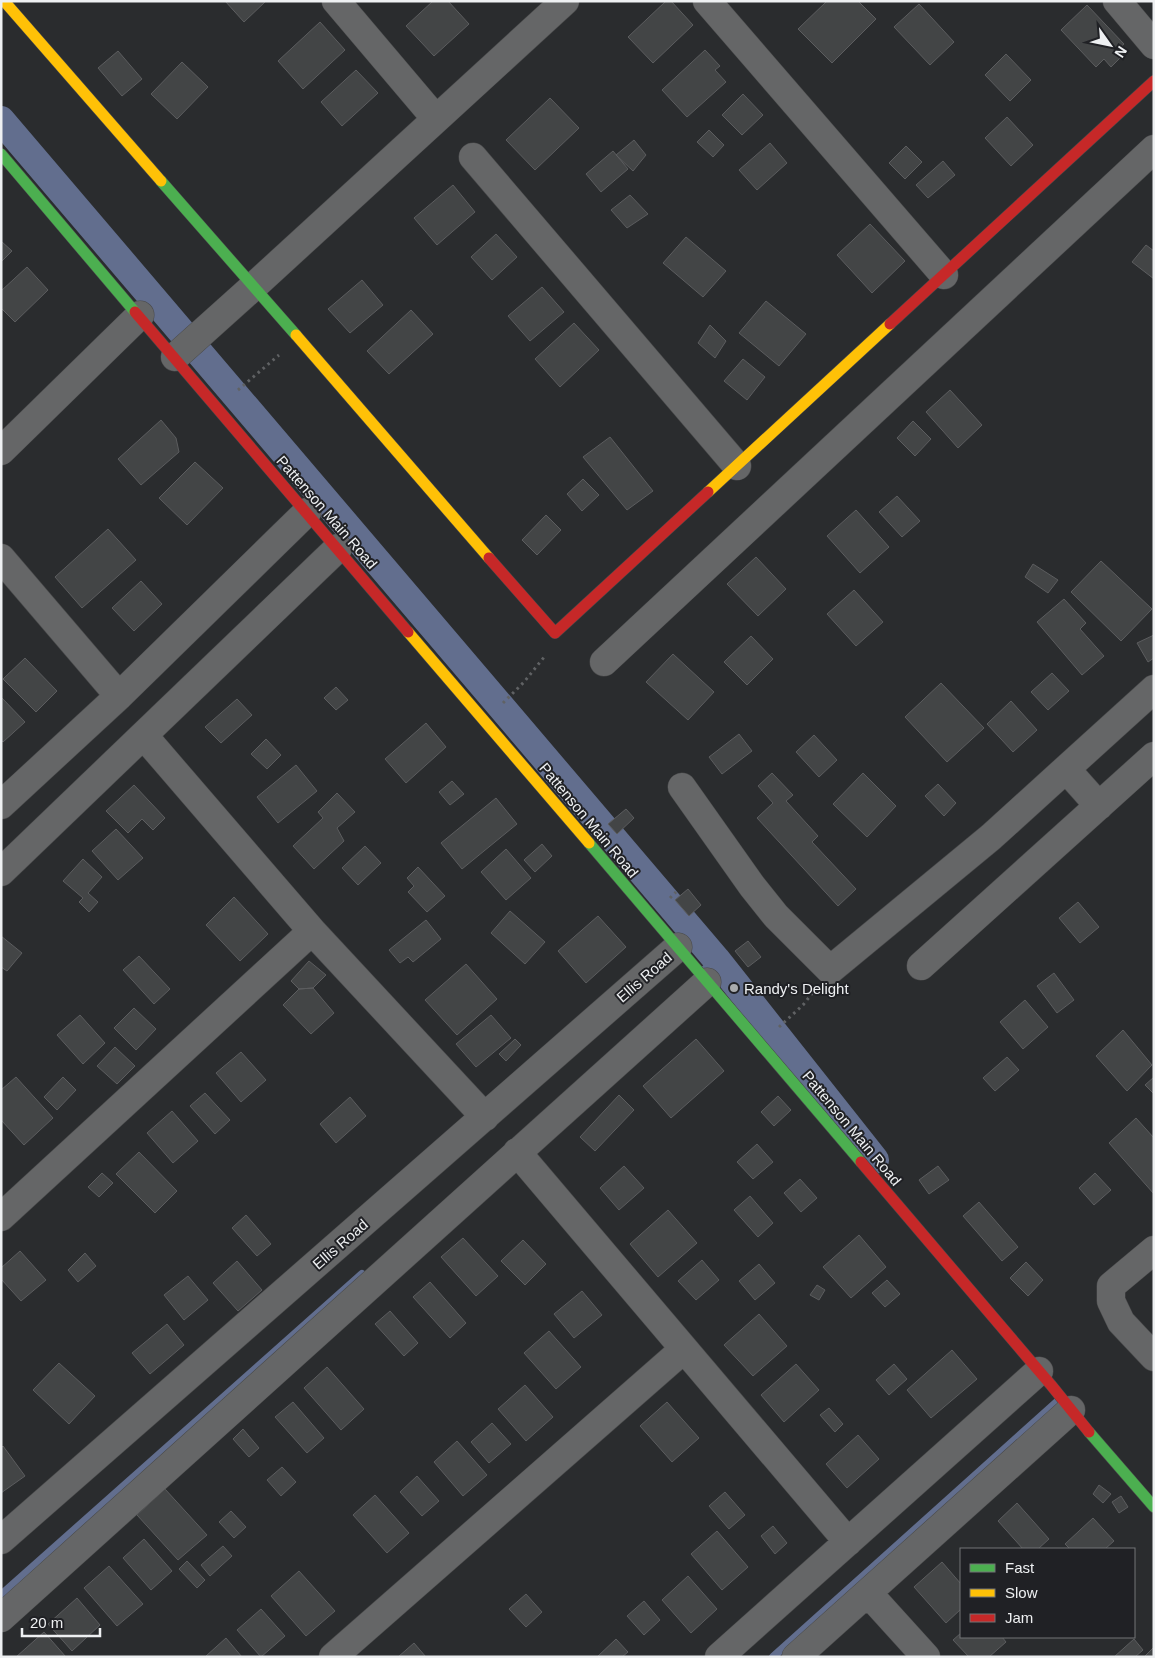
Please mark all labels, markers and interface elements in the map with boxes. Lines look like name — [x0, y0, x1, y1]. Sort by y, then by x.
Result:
north arrow — [1085, 20, 1135, 70]
text: N — [1111, 43, 1130, 61]
street label: Pattenson Main Road — [273, 452, 381, 572]
street label: Pattenson Main Road — [536, 759, 642, 881]
street label: Ellis Road — [613, 948, 675, 1006]
place label: Randy's Delight — [744, 980, 849, 997]
marker: Randy's Delight — [728, 982, 740, 994]
street label: Pattenson Main Road — [799, 1067, 905, 1189]
street label: Ellis Road — [309, 1215, 371, 1273]
legend — [960, 1548, 1135, 1638]
text: Fast — [1005, 1559, 1035, 1576]
text: Slow — [1005, 1584, 1038, 1601]
scale bar — [22, 1606, 100, 1638]
text: Jam — [1005, 1609, 1033, 1626]
text: 20 m — [30, 1614, 63, 1631]

